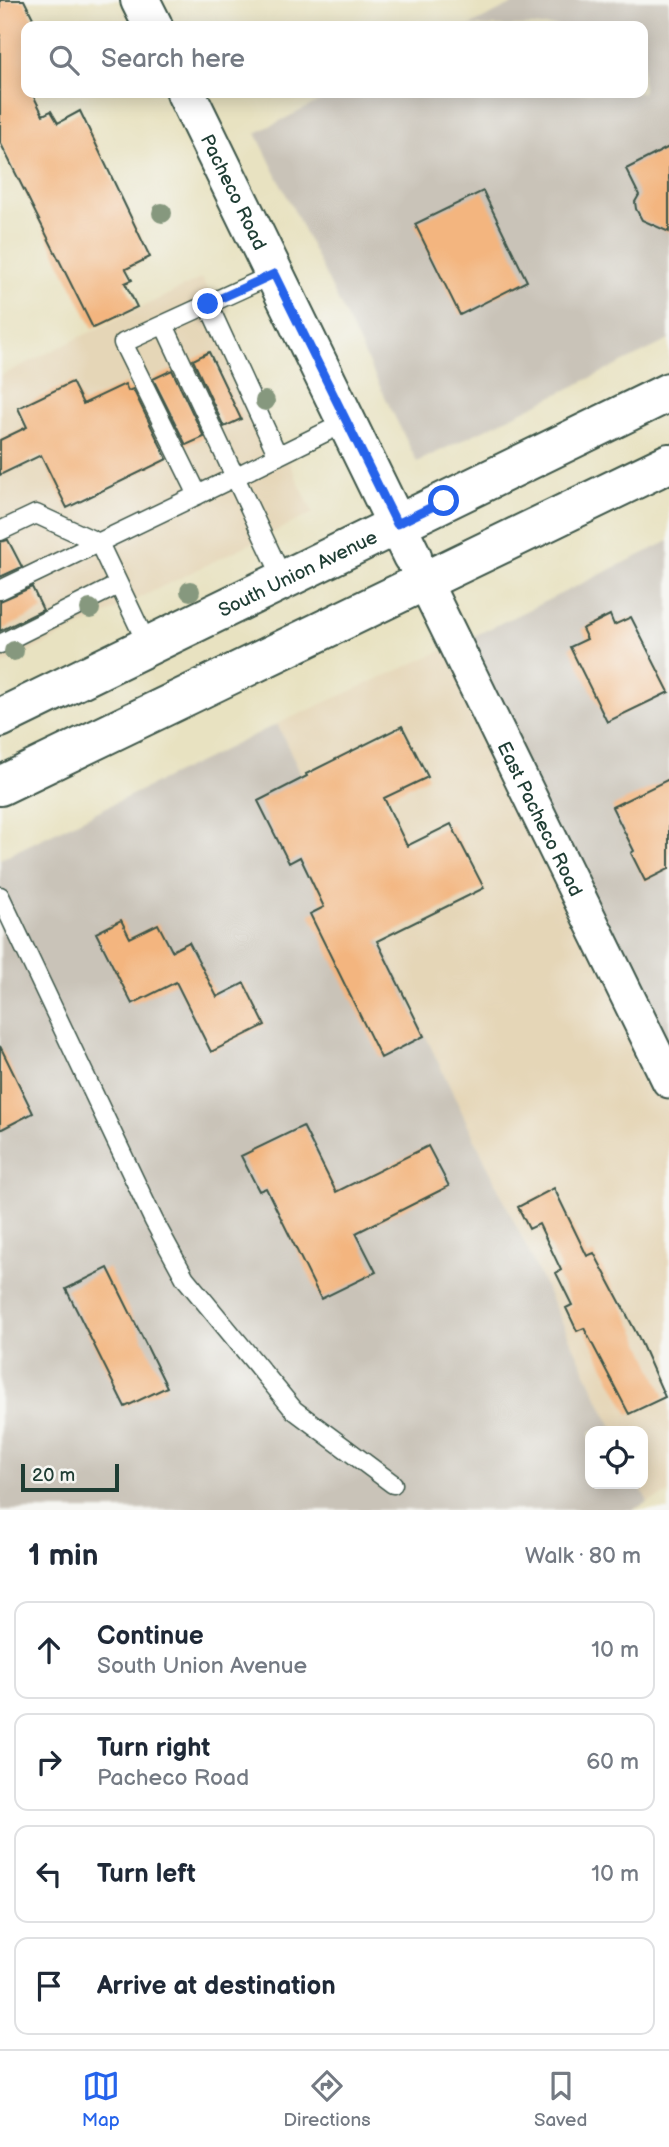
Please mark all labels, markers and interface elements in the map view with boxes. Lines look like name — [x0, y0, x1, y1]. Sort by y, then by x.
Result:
search box — [21, 21, 648, 98]
icon: search — [45, 41, 83, 79]
text: Search here — [101, 44, 245, 75]
street label: Pacheco Road — [195, 131, 271, 254]
route end — [192, 288, 223, 319]
route start — [428, 485, 459, 516]
street label: South Union Avenue — [215, 526, 381, 623]
street label: East Pacheco Road — [492, 738, 587, 900]
map controls — [585, 1426, 648, 1489]
button: locate — [585, 1426, 648, 1489]
scale bar — [21, 1461, 119, 1493]
text: 20 m — [32, 1464, 75, 1487]
text: 1 min — [28, 1538, 98, 1574]
text: Walk · 80 m — [525, 1542, 641, 1570]
text: Continue — [97, 1621, 204, 1652]
icon: ahead — [30, 1631, 68, 1669]
text: 10 m — [591, 1636, 639, 1664]
text: South Union Avenue — [97, 1652, 307, 1680]
text: Turn right — [97, 1733, 210, 1764]
icon: right — [30, 1743, 68, 1781]
text: 60 m — [586, 1748, 639, 1776]
text: Pacheco Road — [97, 1764, 249, 1792]
icon: left — [30, 1855, 68, 1893]
text: Turn left — [97, 1859, 196, 1890]
text: 10 m — [591, 1860, 639, 1888]
icon: arrive — [30, 1967, 68, 2005]
text: Arrive at destination — [97, 1971, 336, 2002]
tab: Map — [82, 2067, 120, 2132]
tab: Directions — [283, 2067, 371, 2132]
tab: Saved — [534, 2067, 587, 2132]

